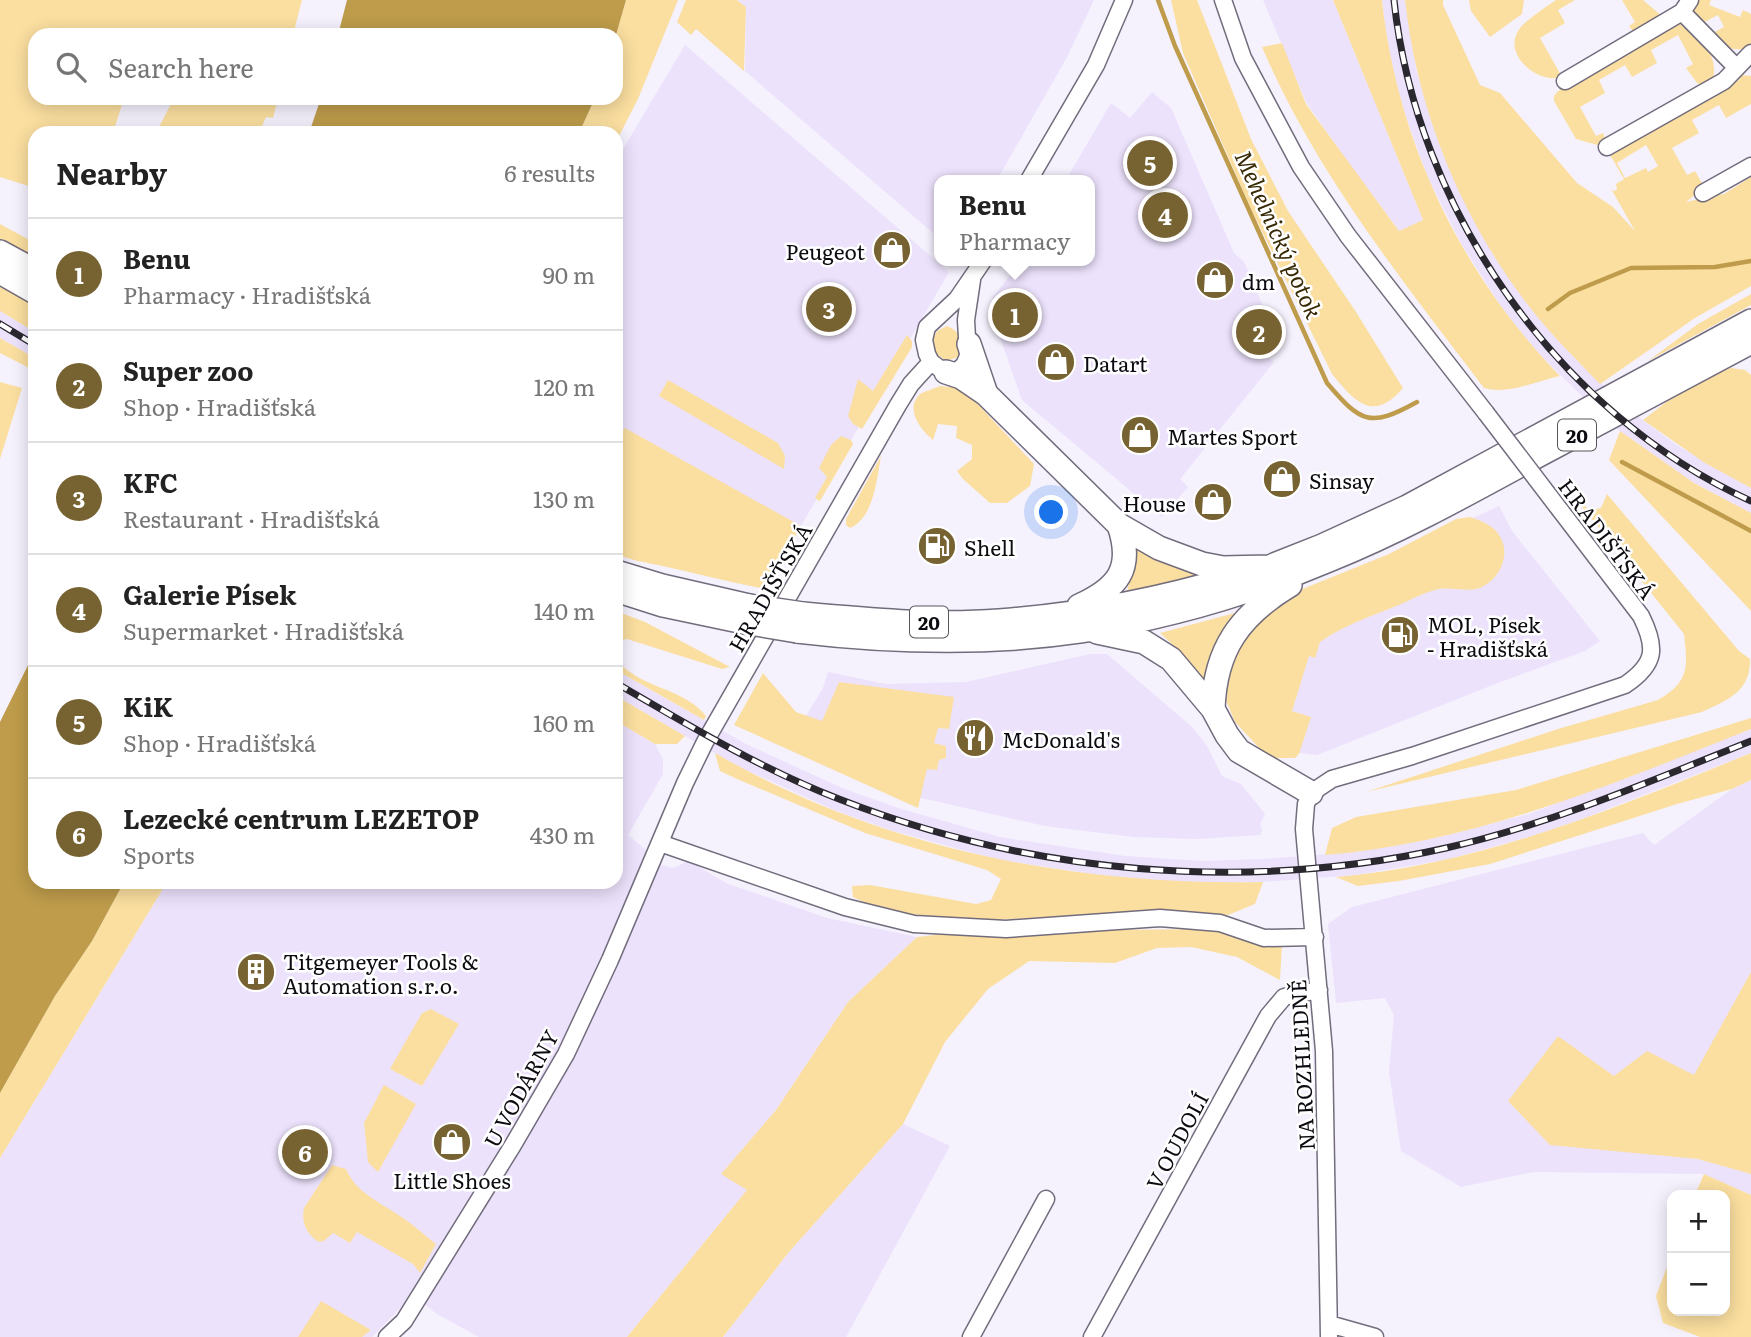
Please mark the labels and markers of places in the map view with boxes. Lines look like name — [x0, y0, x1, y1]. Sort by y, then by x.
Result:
pin: 5 — [1127, 137, 1173, 189]
pin: 4 — [1142, 189, 1188, 241]
shop icon: Peugeot — [871, 229, 913, 271]
place label: Peugeot — [786, 235, 866, 266]
shop icon: dm — [1194, 259, 1236, 301]
place label: dm — [1242, 265, 1275, 296]
pin: 3 — [806, 283, 852, 335]
pin: 1 — [992, 289, 1038, 341]
pin: 2 — [1236, 306, 1282, 358]
shop icon: Datart — [1035, 341, 1077, 383]
place label: Datart — [1083, 347, 1148, 378]
shop icon: Martes Sport — [1119, 414, 1161, 456]
place label: Martes Sport — [1167, 420, 1298, 451]
shop icon: Sinsay — [1261, 458, 1303, 500]
place label: Sinsay — [1309, 464, 1375, 495]
shop icon: House — [1192, 481, 1234, 523]
place label: House — [1123, 487, 1186, 518]
fuel station icon: Shell — [916, 525, 958, 567]
place label: Shell — [964, 531, 1015, 562]
place label: MOL, Písek - Hradišťská — [1427, 608, 1549, 663]
fuel station icon: MOL, Písek - Hradišťská — [1379, 614, 1421, 656]
restaurant icon: McDonald's — [954, 717, 996, 759]
place label: McDonald's — [1002, 723, 1120, 754]
place label: Titgemeyer Tools & Automation s.r.o. — [283, 945, 478, 1000]
building icon: Titgemeyer Tools & Automation s.r.o. — [235, 951, 277, 993]
shop icon: Little Shoes — [431, 1121, 473, 1163]
pin: 6 — [282, 1126, 328, 1178]
place label: Little Shoes — [393, 1164, 511, 1195]

